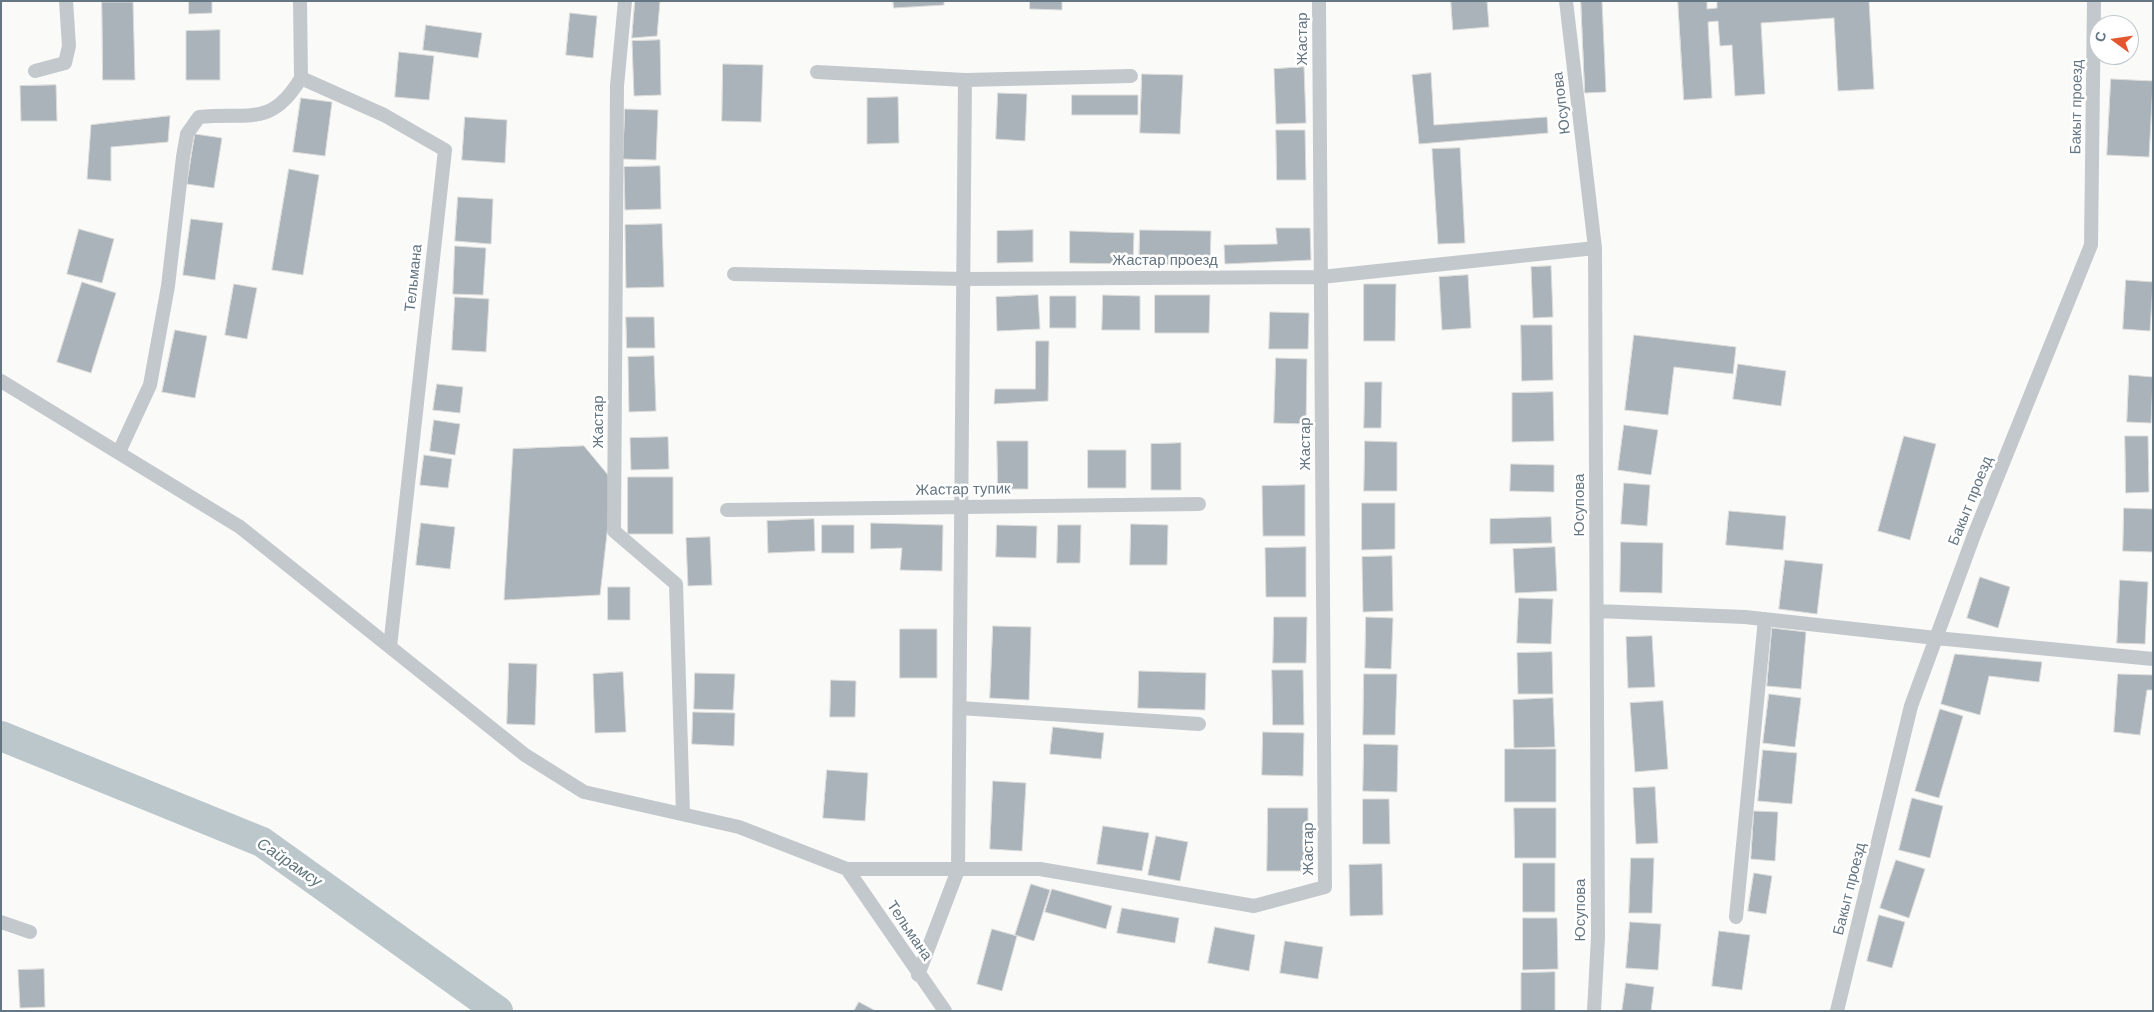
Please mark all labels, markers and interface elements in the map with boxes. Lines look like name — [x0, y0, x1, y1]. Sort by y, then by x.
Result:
street label: Жастар — [1294, 12, 1312, 66]
north arrow — [2089, 15, 2139, 65]
text: С — [2091, 30, 2109, 43]
street label: Бакыт проезд — [2067, 60, 2087, 154]
street label: Юсупова — [1549, 71, 1575, 135]
street label: Тельмана — [401, 243, 427, 313]
street label: Жастар проезд — [1112, 252, 1218, 270]
street label: Жастар — [590, 395, 608, 449]
street label: Жастар — [1297, 417, 1315, 471]
street label: Бакыт проезд — [1945, 454, 1997, 548]
street label: Юсупова — [1571, 474, 1589, 536]
street label: Жастар тупик — [915, 480, 1011, 500]
street label: Жастар — [1300, 822, 1318, 876]
water label: Сайрамсу — [253, 834, 325, 892]
street label: Бакыт проезд — [1830, 841, 1870, 937]
street label: Юсупова — [1572, 879, 1590, 941]
street label: Тельмана — [883, 898, 935, 964]

